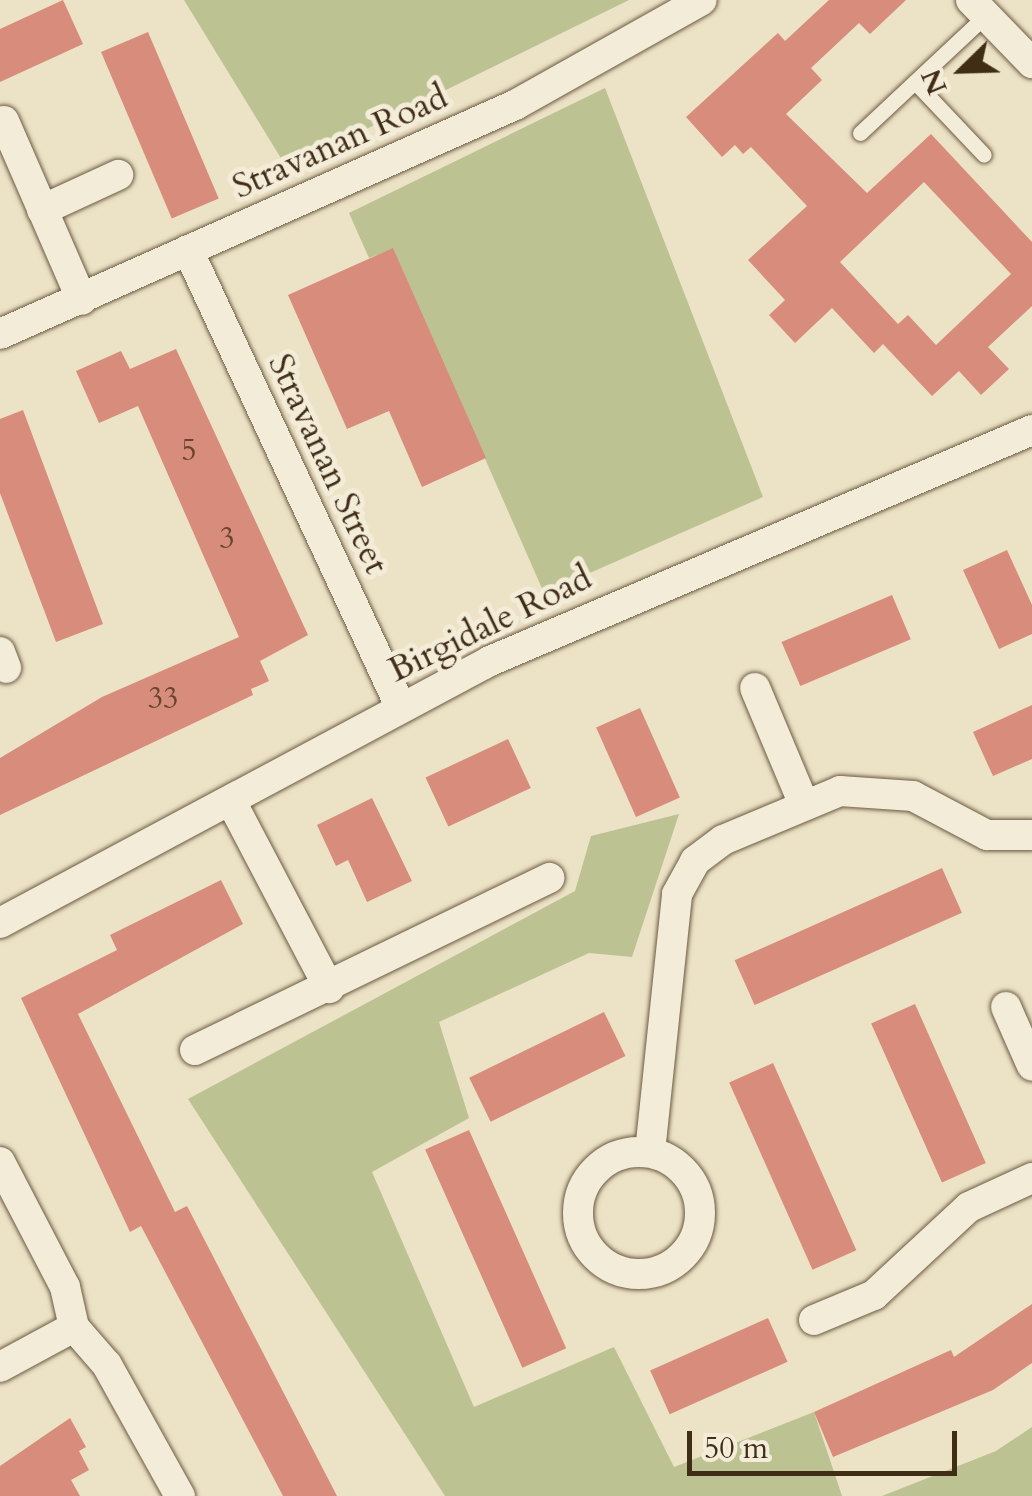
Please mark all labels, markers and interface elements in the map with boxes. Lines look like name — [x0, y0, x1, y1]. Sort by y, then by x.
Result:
north arrow — [912, 20, 1012, 120]
text: N — [912, 63, 957, 100]
street label: Stravanan Road — [226, 76, 454, 208]
street label: Stravanan Street — [259, 347, 397, 581]
house number: 5 — [181, 433, 197, 469]
house number: 3 — [219, 521, 235, 557]
street label: Birgidale Road — [382, 557, 598, 691]
house number: 33 — [148, 681, 178, 717]
scale bar — [692, 1411, 962, 1473]
text: 50 m — [704, 1428, 768, 1469]

